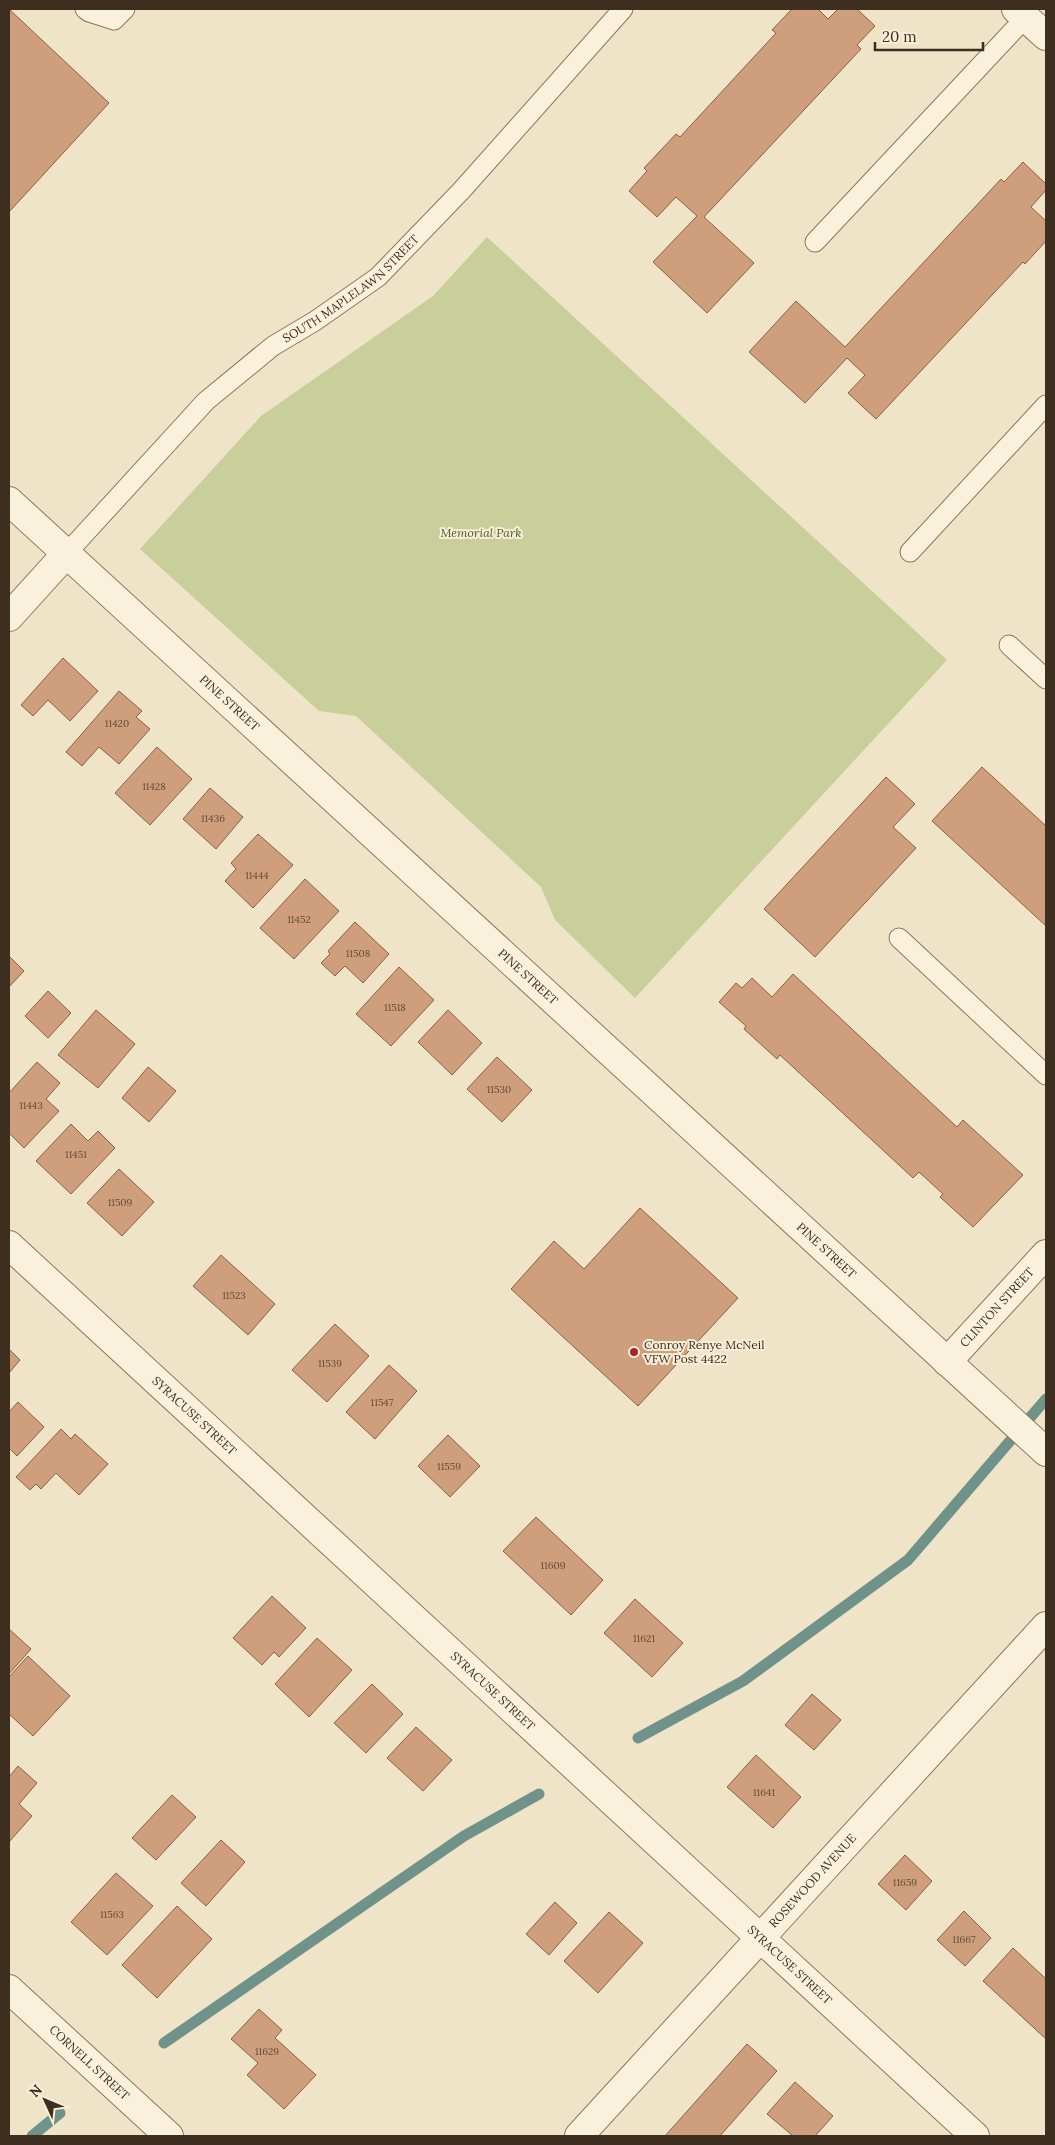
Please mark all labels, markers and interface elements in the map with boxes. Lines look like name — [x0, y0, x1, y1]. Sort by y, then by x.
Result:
scale bar — [875, 20, 982, 52]
text: 20 m — [882, 27, 917, 46]
street label: SOUTH MAPLELAWN STREET — [280, 231, 422, 346]
park label: Memorial Park — [441, 525, 521, 540]
street label: PINE STREET — [197, 672, 263, 734]
house number: 11420 — [105, 717, 129, 730]
house number: 11428 — [142, 780, 166, 793]
house number: 11436 — [201, 812, 225, 825]
house number: 11444 — [245, 869, 269, 882]
house number: 11452 — [287, 913, 311, 926]
street label: PINE STREET — [495, 945, 561, 1008]
house number: 11508 — [346, 947, 371, 960]
house number: 11518 — [384, 1001, 406, 1014]
house number: 11530 — [487, 1083, 511, 1096]
house number: 11443 — [19, 1099, 43, 1112]
house number: 11451 — [65, 1148, 87, 1161]
house number: 11509 — [108, 1196, 133, 1209]
street label: PINE STREET — [794, 1219, 860, 1282]
street label: CLINTON STREET — [956, 1264, 1037, 1350]
house number: 11523 — [222, 1289, 246, 1302]
place label: Conroy Renye McNeil VFW Post 4422 — [643, 1337, 765, 1366]
marker: Conroy Renye McNeil VFW Post 4422 — [628, 1346, 640, 1358]
house number: 11539 — [318, 1357, 342, 1370]
street label: SYRACUSE STREET — [149, 1373, 240, 1458]
house number: 11547 — [371, 1396, 394, 1409]
house number: 11559 — [437, 1460, 461, 1473]
house number: 11609 — [540, 1559, 566, 1572]
house number: 11621 — [633, 1632, 655, 1645]
street label: SYRACUSE STREET — [448, 1648, 539, 1734]
house number: 11641 — [753, 1786, 775, 1799]
street label: ROSEWOOD AVENUE — [766, 1830, 859, 1931]
house number: 11659 — [893, 1876, 917, 1889]
house number: 11563 — [100, 1908, 124, 1921]
street label: SYRACUSE STREET — [745, 1922, 836, 2008]
house number: 11667 — [952, 1933, 976, 1946]
street label: CORNELL STREET — [46, 2022, 133, 2103]
house number: 11629 — [255, 2045, 279, 2058]
north arrow — [20, 2075, 70, 2125]
text: N — [25, 2081, 46, 2101]

